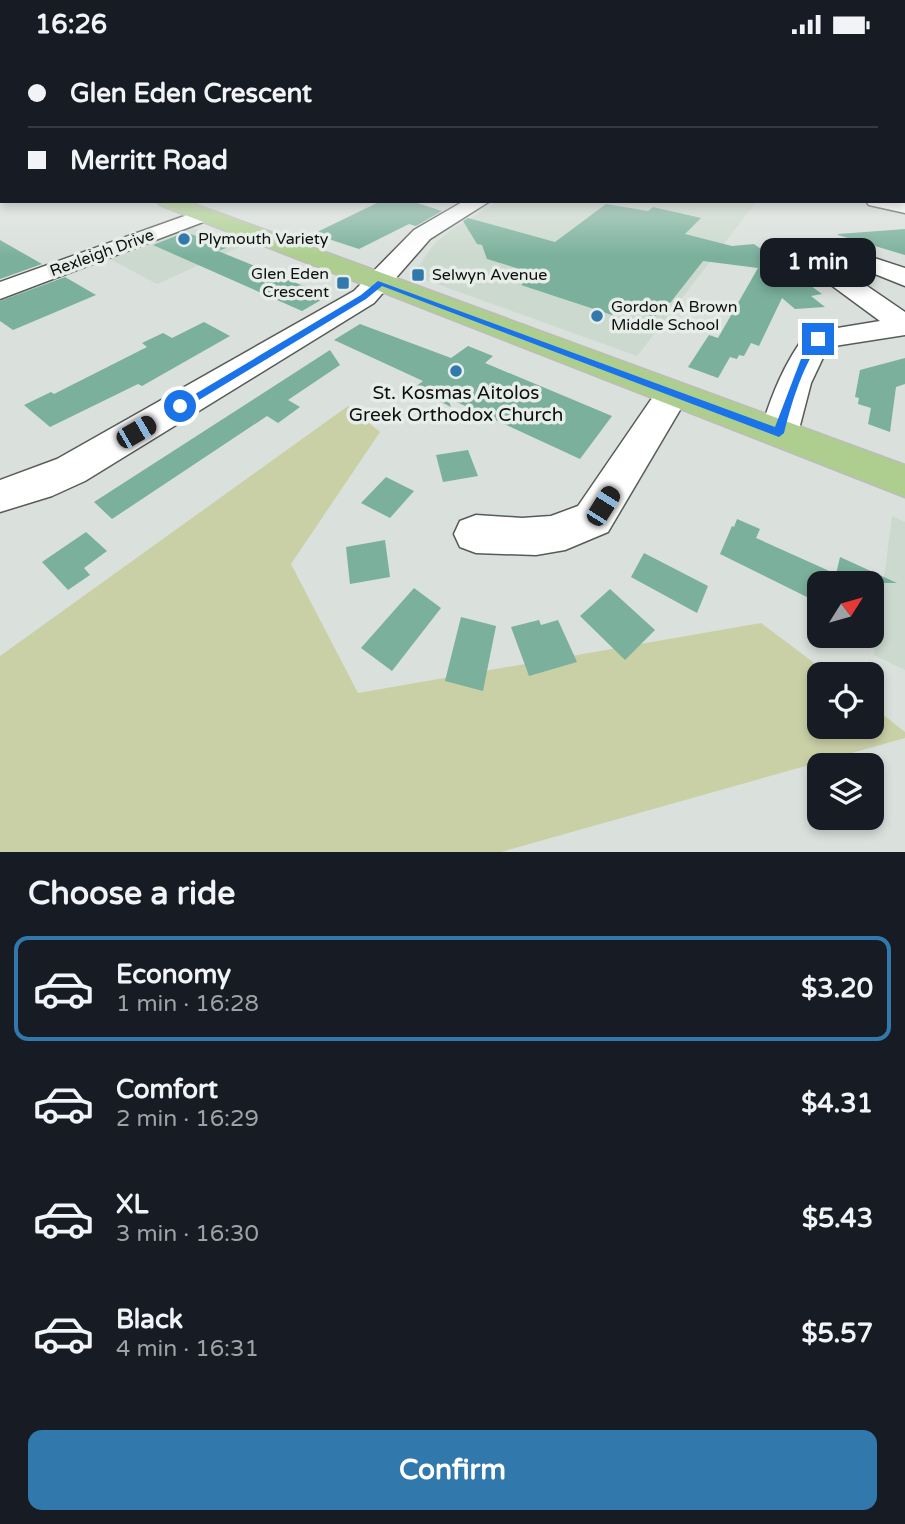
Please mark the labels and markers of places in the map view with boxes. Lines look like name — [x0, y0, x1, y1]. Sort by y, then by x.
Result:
place label: Plymouth Variety — [198, 229, 329, 249]
marker: Plymouth Variety — [176, 231, 192, 247]
place label: Glen Eden Crescent — [251, 264, 329, 302]
place label: Selwyn Avenue — [432, 265, 547, 285]
marker: Selwyn Avenue — [410, 267, 426, 283]
marker: Glen Eden Crescent — [335, 275, 351, 291]
place label: Gordon A Brown Middle School — [611, 297, 737, 335]
marker: Gordon A Brown Middle School — [589, 308, 605, 324]
marker: St. Kosmas Aitolos Greek Orthodox Church — [448, 363, 464, 379]
place label: St. Kosmas Aitolos Greek Orthodox Church — [349, 382, 563, 426]

